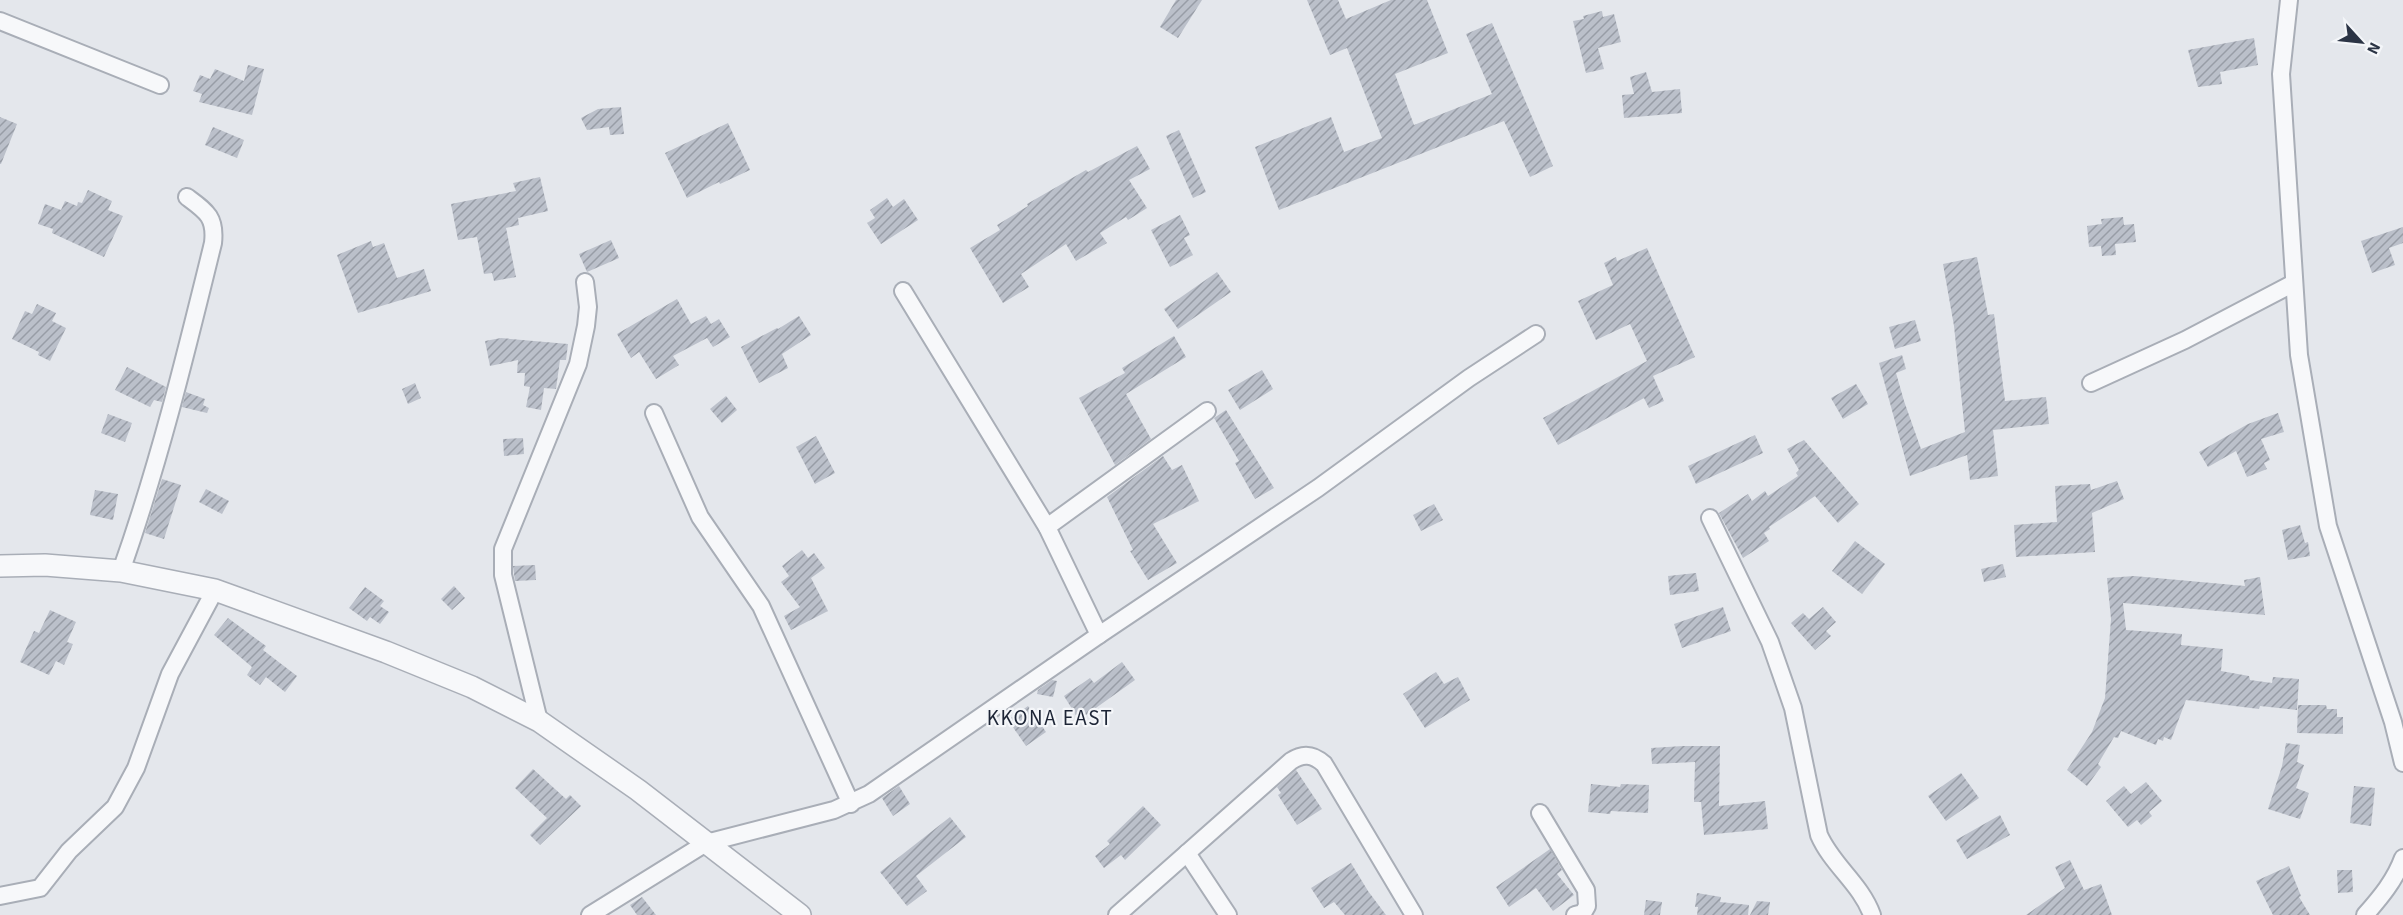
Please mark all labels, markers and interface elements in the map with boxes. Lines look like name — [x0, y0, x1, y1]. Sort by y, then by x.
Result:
north arrow — [2331, 12, 2391, 72]
text: N — [2361, 39, 2386, 58]
district label: KKONA EAST — [987, 703, 1113, 733]

